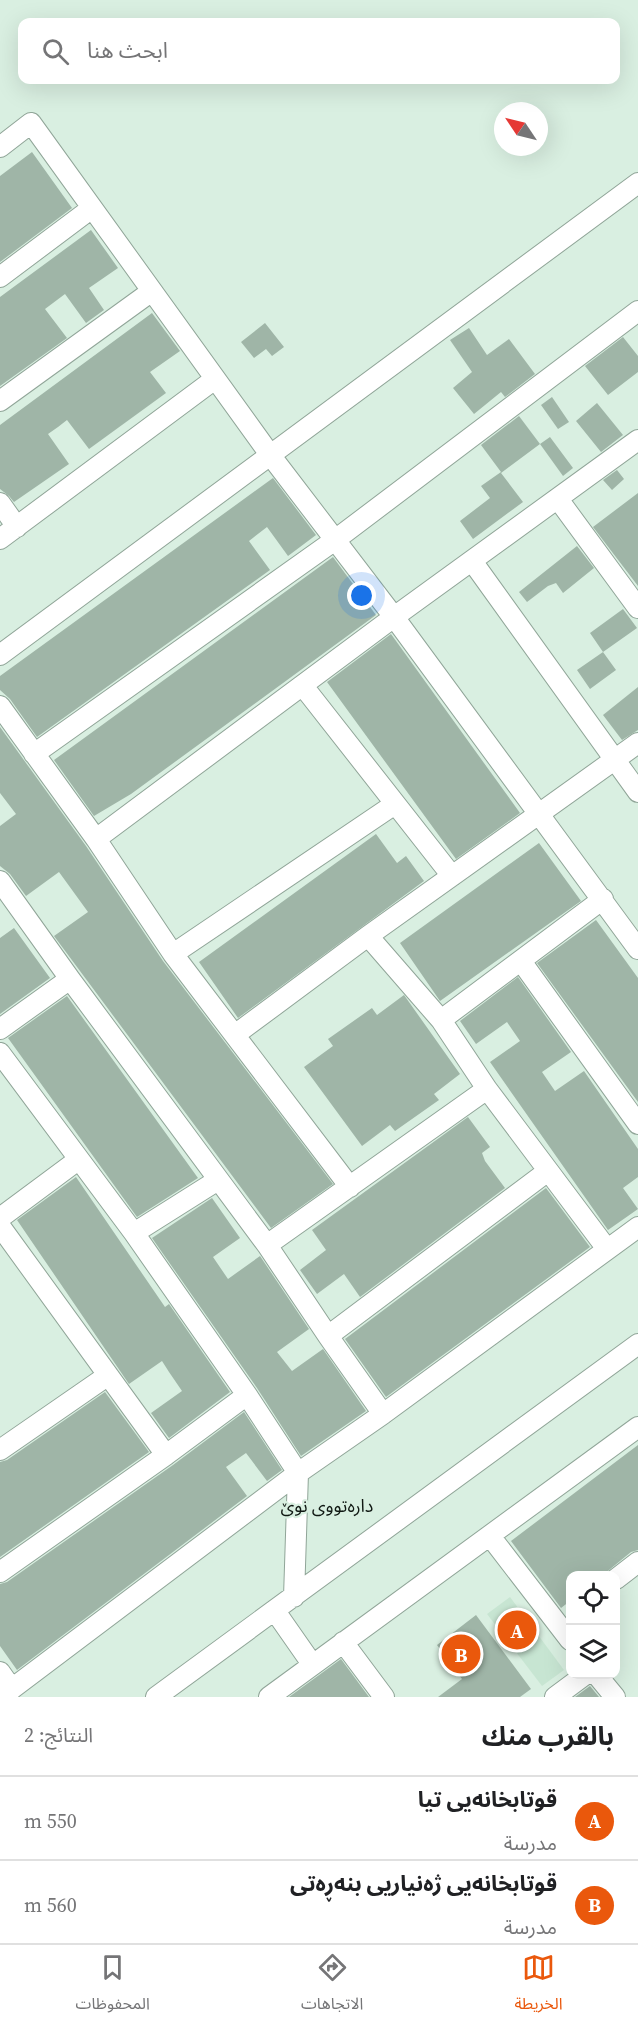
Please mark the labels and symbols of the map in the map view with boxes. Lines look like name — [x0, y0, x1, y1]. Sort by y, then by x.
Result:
north arrow — [494, 102, 548, 156]
your location — [347, 581, 376, 610]
district label: دارەتووی نوێ — [281, 1493, 373, 1518]
pin: A — [498, 1608, 536, 1652]
pin: B — [442, 1632, 480, 1676]

